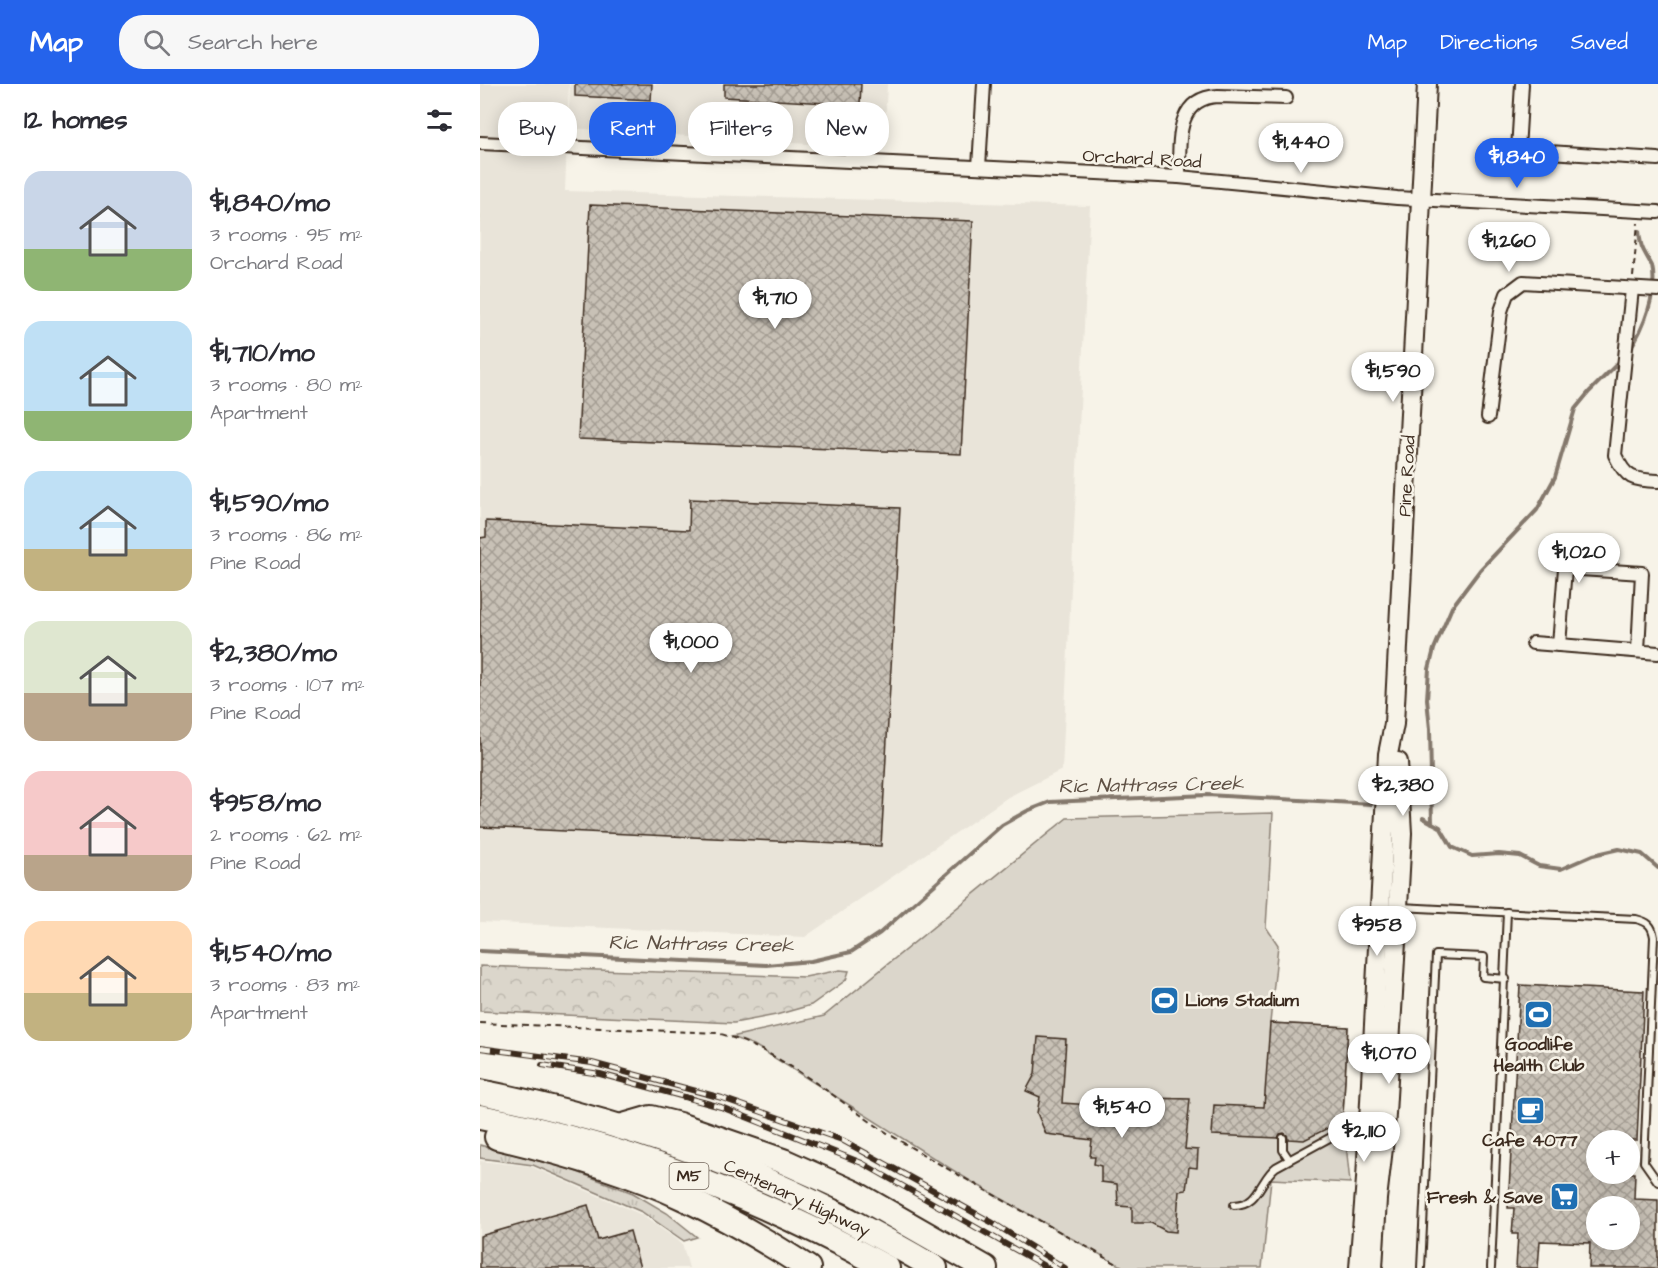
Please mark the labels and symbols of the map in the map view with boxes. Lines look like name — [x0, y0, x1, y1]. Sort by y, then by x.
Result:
pin: $1,440 — [1252, 123, 1350, 174]
pin: $1,840 — [1468, 138, 1566, 189]
street label: Orchard Road — [1082, 143, 1202, 175]
pin: $1,260 — [1460, 222, 1558, 273]
pin: $1,710 — [726, 279, 824, 330]
pin: $1,590 — [1344, 352, 1442, 403]
street label: Pine Road — [1392, 435, 1422, 517]
pin: $1,020 — [1530, 533, 1628, 584]
pin: $1,000 — [642, 623, 740, 674]
pin: $2,380 — [1354, 766, 1452, 817]
water label: Ric Nattrass Creek — [1058, 769, 1245, 801]
pin: $958 — [1341, 906, 1413, 957]
water label: Ric Nattrass Creek — [608, 928, 795, 960]
sports icon: Lions Stadium — [1148, 984, 1180, 1016]
place label: Lions Stadium — [1185, 988, 1300, 1013]
sports icon: Goodlife Health Club — [1523, 999, 1555, 1031]
place label: Goodlife Health Club — [1494, 1032, 1585, 1078]
pin: $1,070 — [1340, 1034, 1438, 1085]
pin: $1,540 — [1073, 1088, 1171, 1139]
cafe icon: Cafe 4077 — [1514, 1095, 1546, 1127]
pin: $2,110 — [1315, 1112, 1413, 1163]
place label: Cafe 4077 — [1482, 1128, 1579, 1153]
street label: Centenary Highway — [719, 1153, 874, 1244]
road number: M5 — [670, 1163, 708, 1189]
supermarket icon: Fresh & Save — [1548, 1181, 1580, 1213]
place label: Fresh & Save — [1427, 1185, 1543, 1210]

